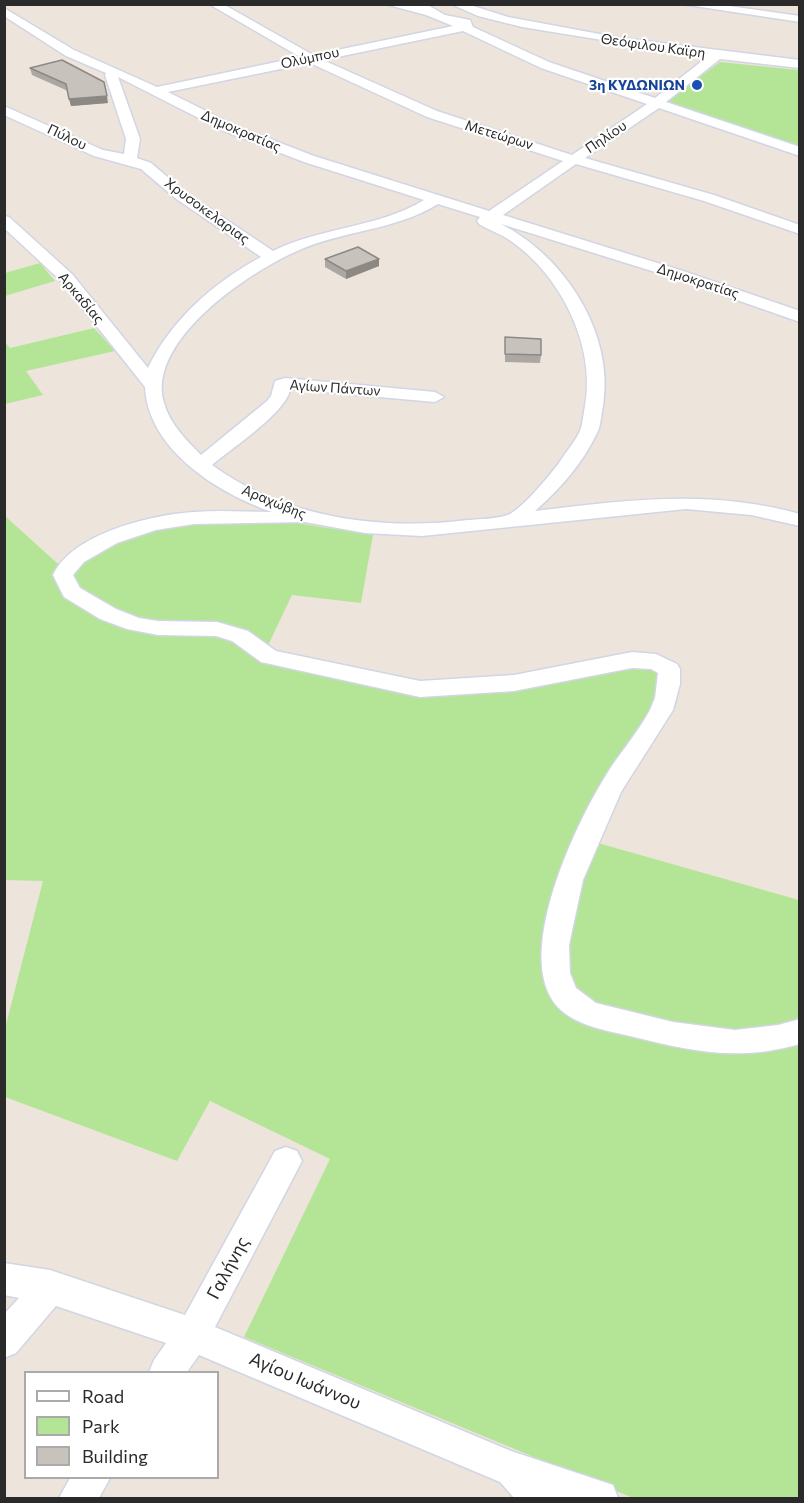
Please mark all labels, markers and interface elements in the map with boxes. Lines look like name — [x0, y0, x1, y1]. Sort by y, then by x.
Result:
street label: Θεόφιλου Καϊρη — [600, 30, 706, 62]
street label: Ολύμπου — [279, 44, 341, 72]
place label: 3η ΚΥΔΩΝΙΩΝ — [589, 77, 685, 93]
marker: 3η ΚΥΔΩΝΙΩΝ — [690, 78, 704, 92]
street label: Δημοκρατίας — [198, 107, 284, 155]
street label: Μετεώρων — [463, 117, 535, 153]
street label: Πηλίου — [582, 117, 630, 157]
street label: Πύλου — [45, 121, 89, 153]
street label: Χρυσοκελαριας — [161, 175, 253, 247]
street label: Δημοκρατίας — [655, 260, 741, 302]
street label: Αρκαδίας — [55, 269, 107, 327]
street label: Αγίων Πάντων — [289, 376, 381, 400]
street label: Αραχώβης — [239, 482, 309, 522]
street label: Γαλήνης — [203, 1233, 253, 1303]
street label: Αγίου Ιωάννου — [246, 1348, 364, 1414]
legend — [24, 1371, 219, 1479]
text: Road — [82, 1385, 124, 1407]
text: Park — [82, 1415, 120, 1437]
text: Building — [82, 1445, 148, 1467]

